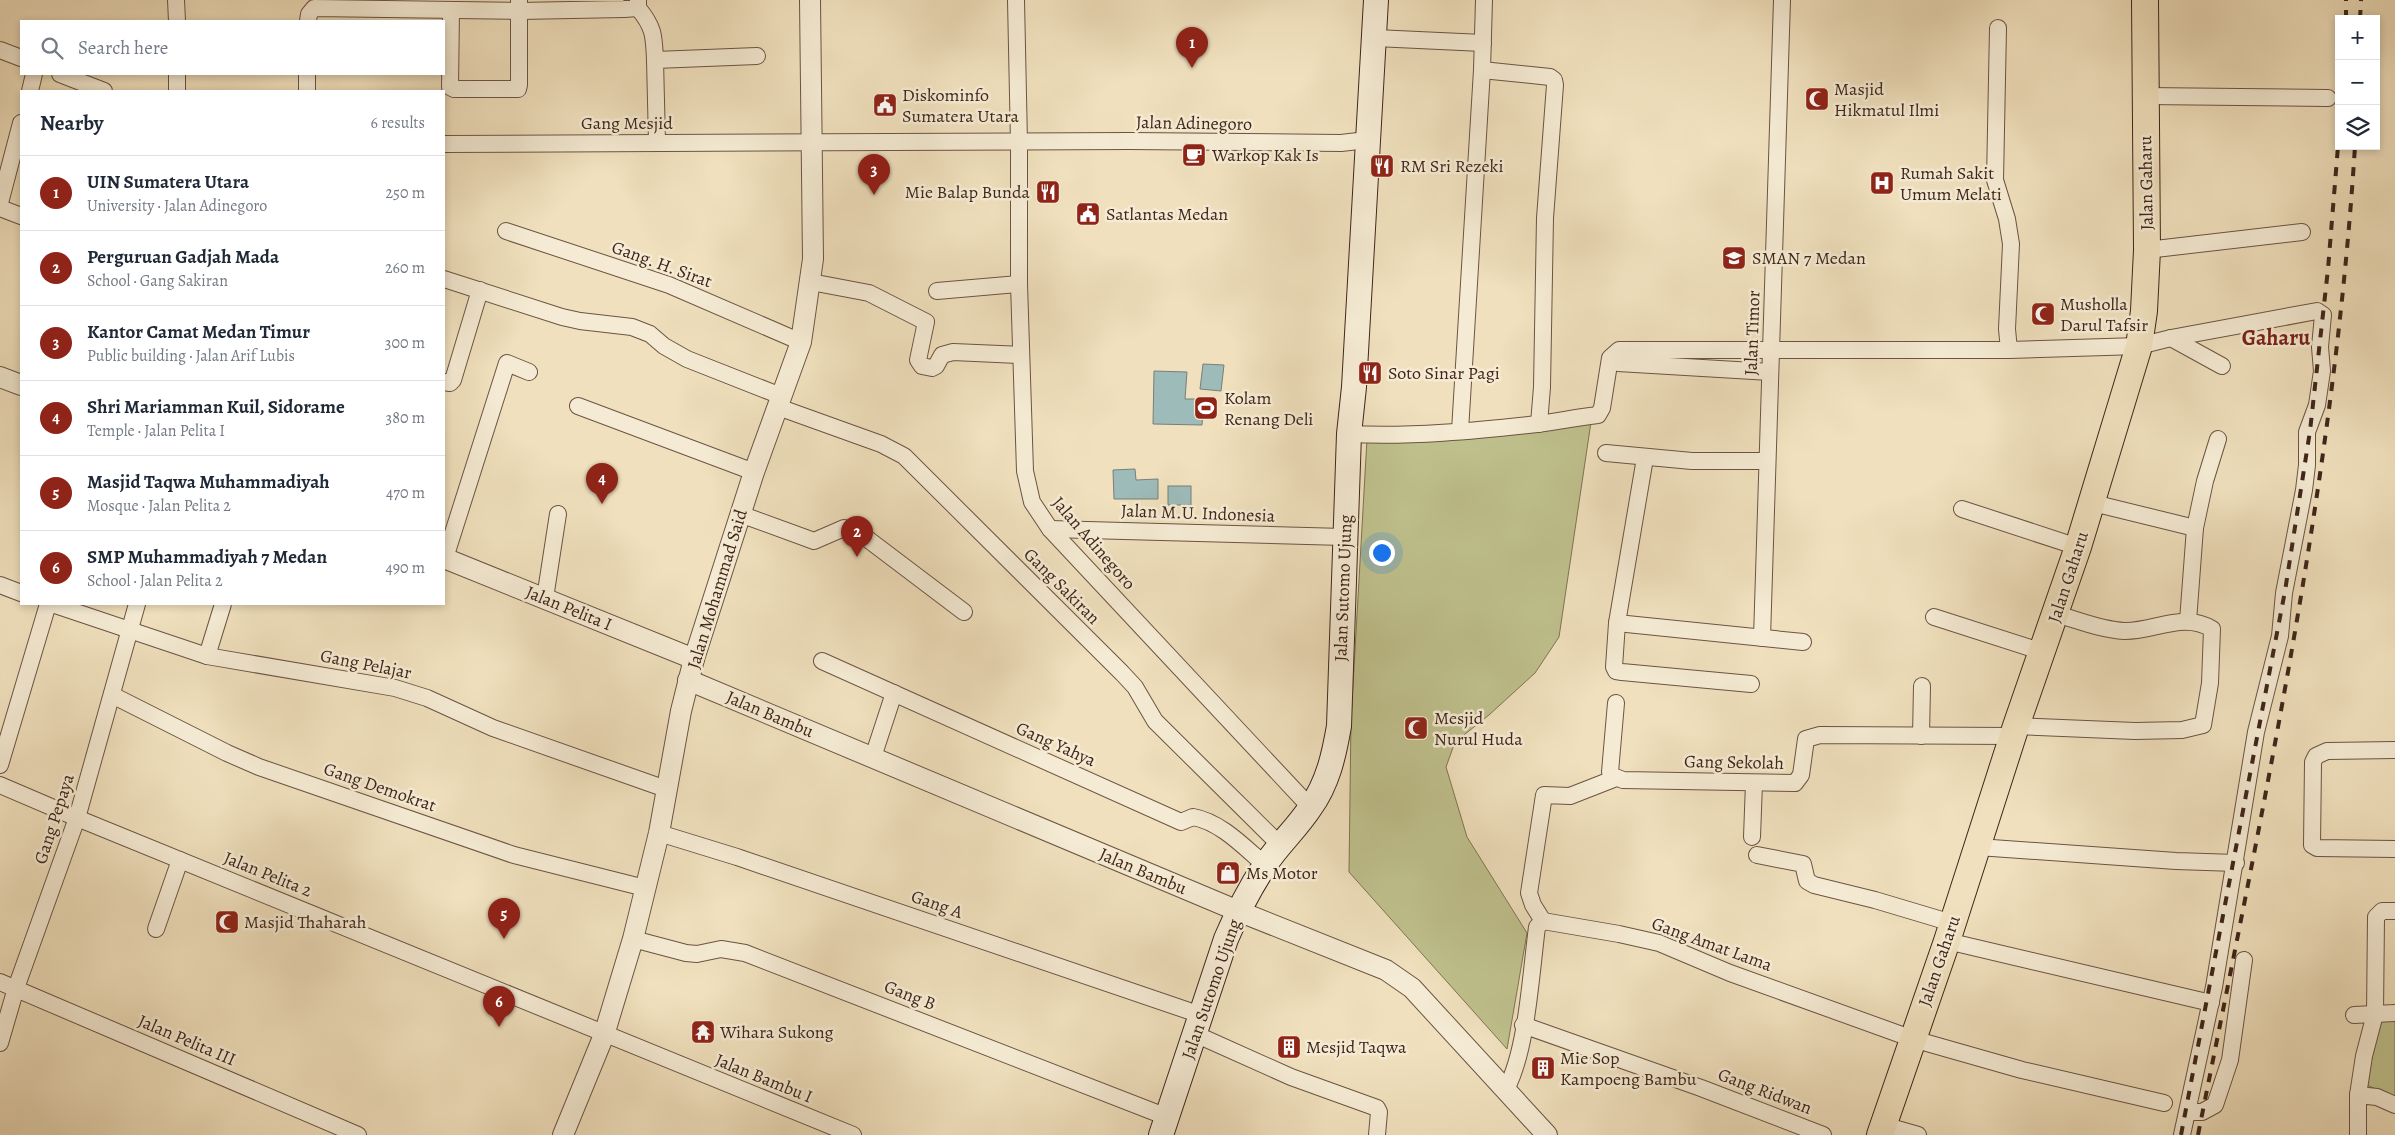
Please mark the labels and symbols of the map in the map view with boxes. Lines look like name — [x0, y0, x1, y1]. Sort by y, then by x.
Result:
pin: 1 — [1176, 27, 1208, 68]
place label: Masjid Hikmatul Ilmi — [1834, 77, 1939, 122]
place label: Diskominfo Sumatera Utara — [902, 83, 1020, 128]
mosque icon: Masjid Hikmatul Ilmi — [1804, 86, 1830, 112]
public building icon: Diskominfo Sumatera Utara — [872, 92, 898, 118]
street label: Jalan Adinegoro — [1136, 110, 1252, 136]
street label: Gang Mesjid — [581, 111, 673, 135]
street label: Jalan Gaharu — [2133, 135, 2159, 231]
cafe icon: Warkop Kak Is — [1181, 142, 1207, 168]
place label: Warkop Kak Is — [1211, 143, 1319, 167]
restaurant icon: RM Sri Rezeki — [1369, 153, 1395, 179]
pin: 3 — [858, 154, 890, 195]
place label: RM Sri Rezeki — [1400, 154, 1504, 178]
place label: Rumah Sakit Umum Melati — [1900, 161, 2002, 206]
hospital icon: Rumah Sakit Umum Melati — [1869, 170, 1895, 196]
restaurant icon: Mie Balap Bunda — [1035, 179, 1061, 205]
place label: Mie Balap Bunda — [905, 180, 1031, 204]
public building icon: Satlantas Medan — [1075, 201, 1101, 227]
place label: Satlantas Medan — [1106, 202, 1228, 226]
street label: Gang. H. Sirat — [609, 235, 715, 293]
school or university icon: SMAN 7 Medan — [1721, 245, 1747, 271]
place label: SMAN 7 Medan — [1752, 246, 1866, 270]
street label: Jalan Timor — [1739, 290, 1765, 376]
place label: Musholla Darul Tafsir — [2060, 292, 2148, 337]
mosque icon: Musholla Darul Tafsir — [2030, 301, 2056, 327]
district label: Gaharu — [2242, 323, 2311, 353]
restaurant icon: Soto Sinar Pagi — [1357, 360, 1383, 386]
place label: Soto Sinar Pagi — [1388, 361, 1500, 385]
place label: Kolam Renang Deli — [1224, 386, 1313, 431]
sports icon: Kolam Renang Deli — [1193, 395, 1219, 421]
pin: 4 — [586, 463, 618, 504]
street label: Jalan Adinegoro — [1047, 491, 1141, 595]
street label: Jalan M.U. Indonesia — [1121, 498, 1276, 528]
street label: Jalan Mohammad Said — [681, 506, 753, 672]
street label: Jalan Sutomo Ujung — [1328, 514, 1358, 662]
pin: 2 — [841, 516, 873, 557]
street label: Jalan Gaharu — [2042, 528, 2094, 626]
your location — [1369, 540, 1395, 566]
street label: Gang Sakiran — [1018, 542, 1106, 630]
street label: Jalan Pelita I — [522, 580, 616, 636]
street label: Gang Pelajar — [318, 643, 414, 685]
street label: Jalan Bambu — [723, 685, 818, 743]
place label: Mesjid Nurul Huda — [1434, 706, 1523, 751]
mosque icon: Mesjid Nurul Huda — [1403, 715, 1429, 741]
street label: Gang Yahya — [1012, 716, 1100, 773]
street label: Gang Sekolah — [1684, 749, 1785, 775]
street label: Gang Demokrat — [321, 757, 439, 817]
street label: Gang Pepaya — [28, 770, 80, 867]
street label: Jalan Bambu — [1096, 842, 1191, 900]
street label: Jalan Pelita 2 — [220, 845, 316, 903]
shop icon: Ms Motor — [1215, 860, 1241, 886]
place label: Ms Motor — [1246, 861, 1318, 885]
street label: Gang A — [908, 884, 967, 924]
pin: 5 — [488, 898, 520, 939]
mosque icon: Masjid Thaharah — [214, 909, 240, 935]
place label: Masjid Thaharah — [244, 910, 367, 934]
street label: Gang Amat Lama — [1648, 911, 1776, 977]
street label: Jalan Gaharu — [1912, 912, 1966, 1010]
street label: Jalan Sutomo Ujung — [1176, 916, 1246, 1062]
street label: Gang B — [881, 974, 939, 1016]
pin: 6 — [483, 986, 515, 1027]
street label: Jalan Pelita III — [134, 1009, 240, 1071]
temple icon: Wihara Sukong — [690, 1019, 716, 1045]
place label: Wihara Sukong — [719, 1020, 834, 1044]
building icon: Mesjid Taqwa — [1276, 1034, 1302, 1060]
place label: Mesjid Taqwa — [1306, 1035, 1407, 1059]
place label: Mie Sop Kampoeng Bambu — [1560, 1046, 1697, 1091]
street label: Jalan Bambu I — [712, 1048, 816, 1108]
building icon: Mie Sop Kampoeng Bambu — [1530, 1055, 1556, 1081]
street label: Gang Ridwan — [1715, 1062, 1816, 1120]

